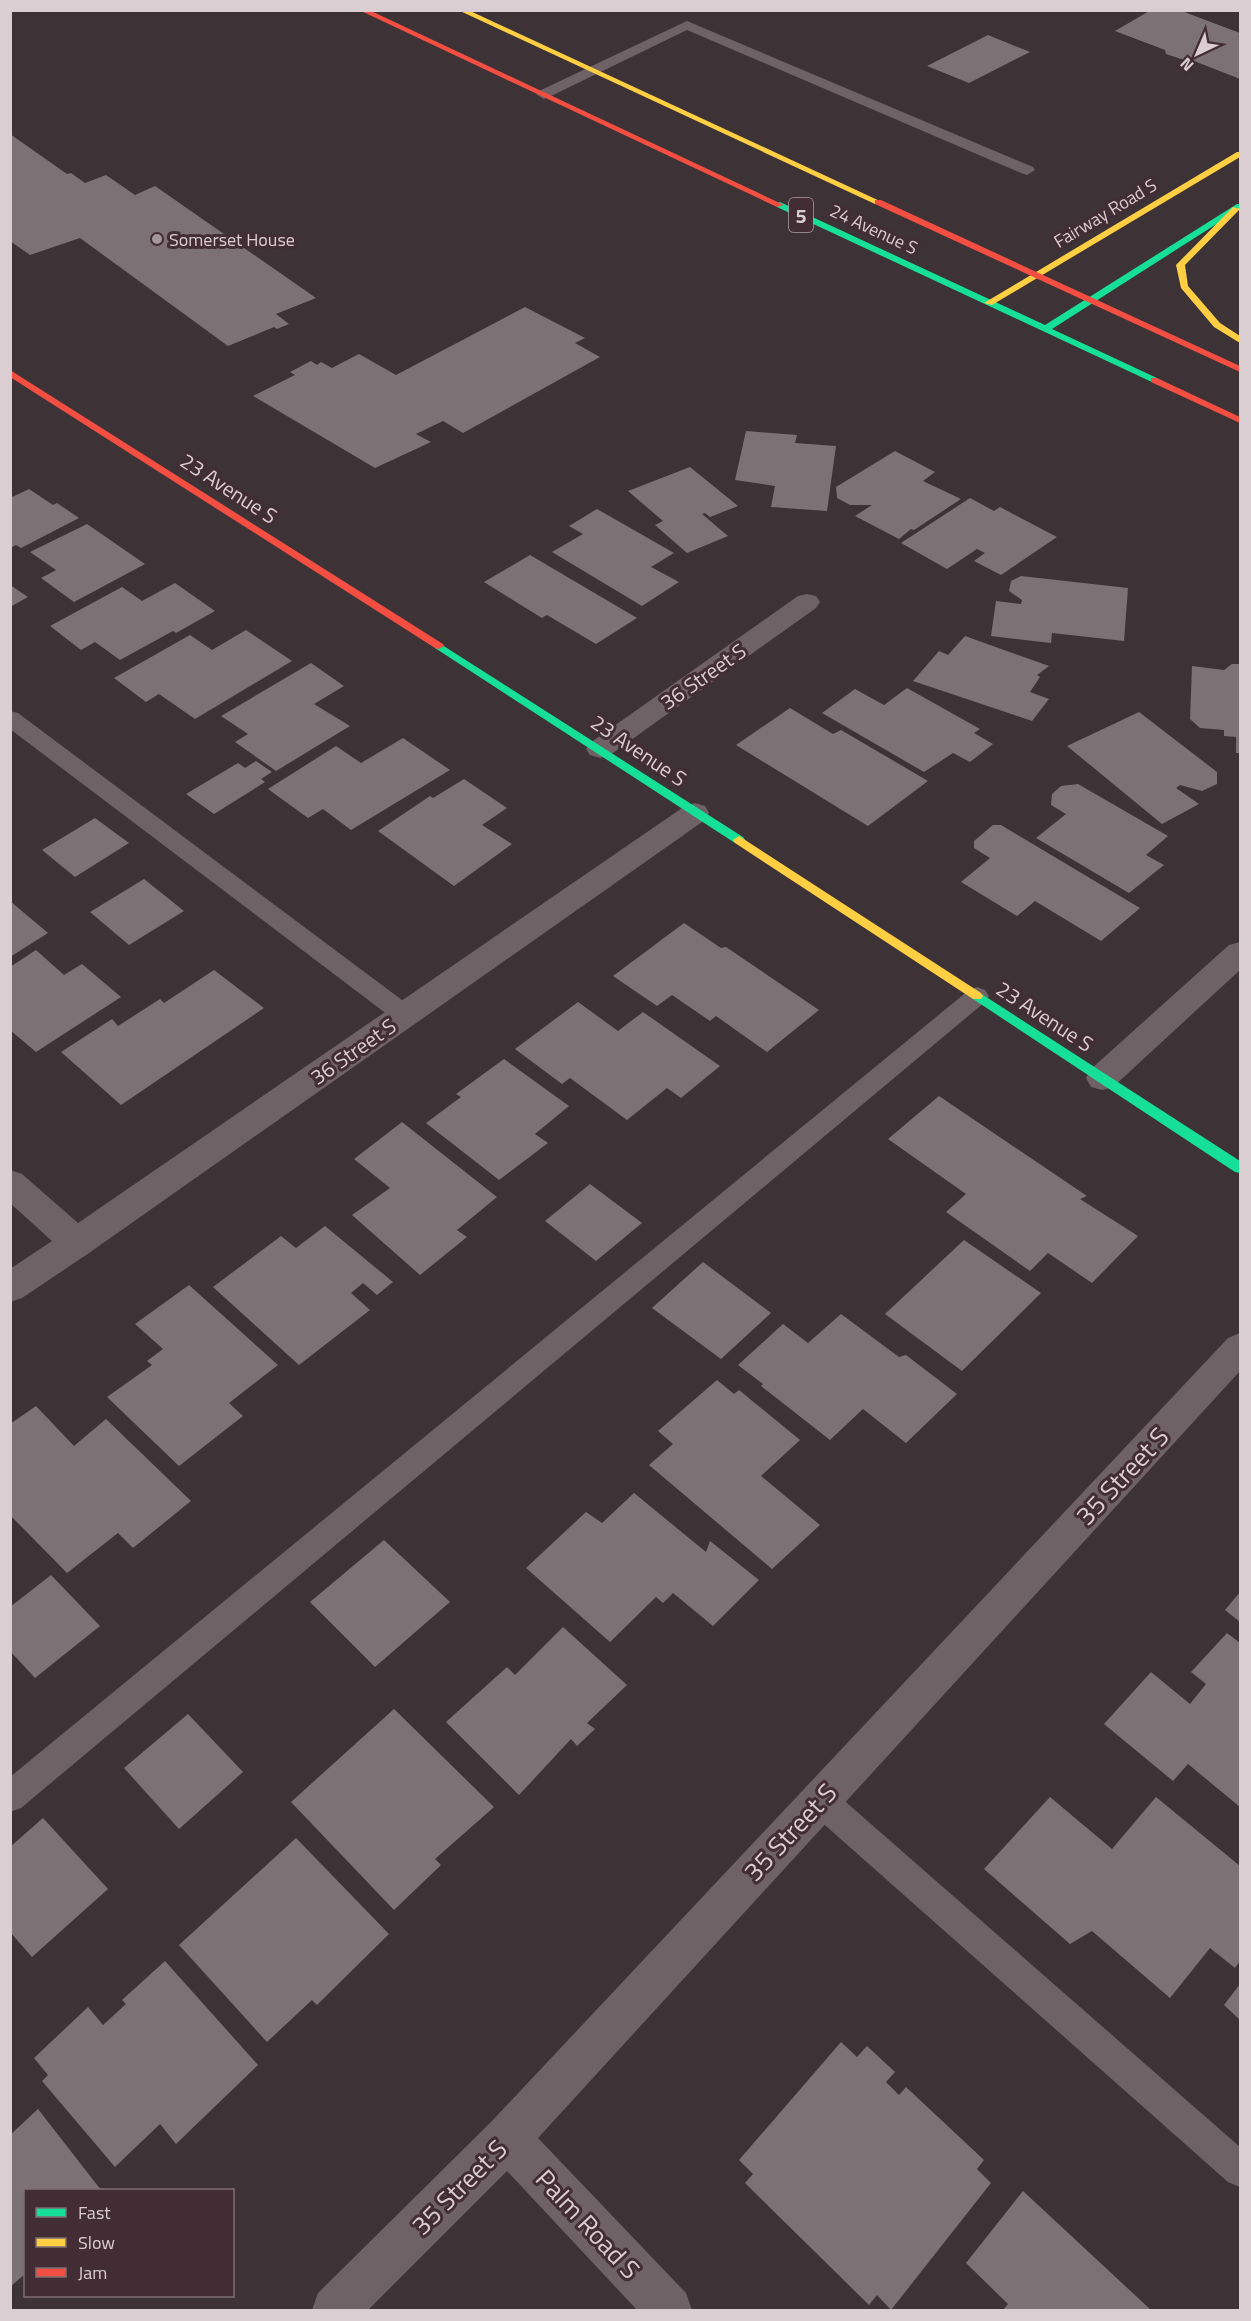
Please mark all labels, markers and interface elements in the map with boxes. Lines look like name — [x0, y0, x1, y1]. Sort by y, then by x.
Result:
north arrow — [1167, 24, 1227, 84]
text: N — [1174, 52, 1199, 77]
street label: Fairway Road S — [1048, 172, 1162, 254]
street label: 24 Avenue S — [826, 197, 922, 261]
road number: 5 — [789, 198, 813, 232]
place label: Somerset House — [169, 226, 295, 253]
marker: Somerset House — [150, 232, 164, 246]
street label: 23 Avenue S — [174, 445, 284, 531]
street label: 36 Street S — [654, 635, 752, 717]
street label: 23 Avenue S — [585, 706, 693, 794]
street label: 23 Avenue S — [990, 973, 1100, 1059]
street label: 36 Street S — [304, 1010, 402, 1092]
street label: 35 Street S — [1066, 1418, 1178, 1534]
street label: 35 Street S — [734, 1774, 846, 1890]
street label: 35 Street S — [402, 2130, 516, 2244]
street label: Palm Road S — [527, 2160, 649, 2288]
legend — [24, 2189, 234, 2297]
text: Fast — [78, 2199, 111, 2226]
text: Slow — [78, 2229, 115, 2256]
text: Jam — [78, 2259, 107, 2286]

